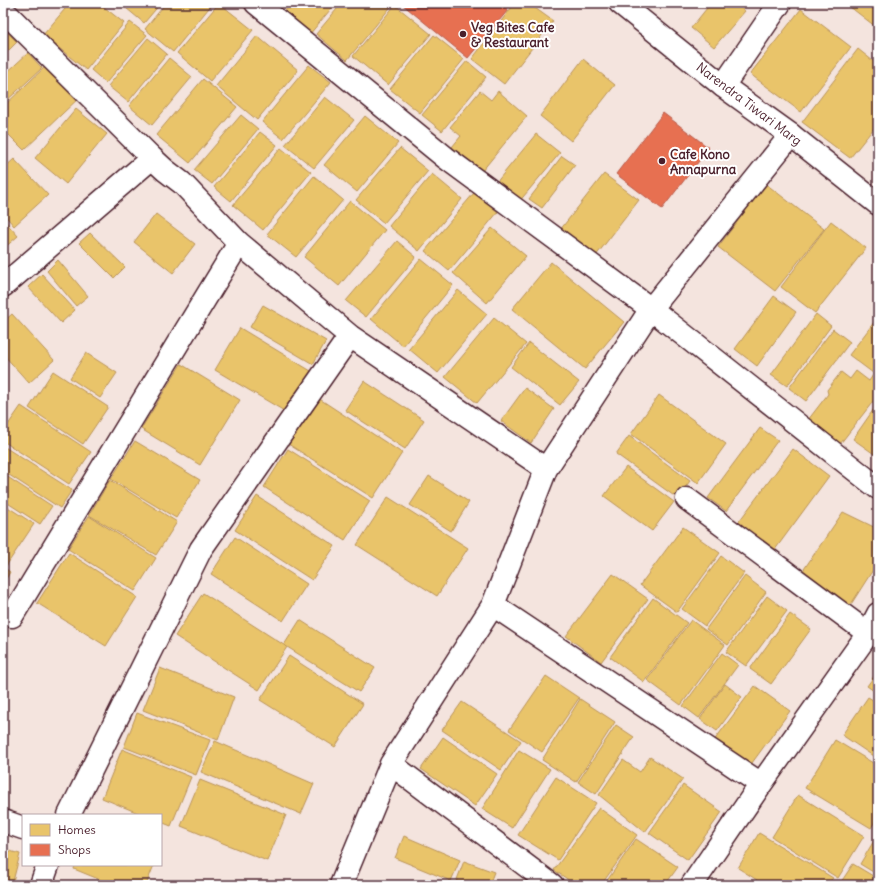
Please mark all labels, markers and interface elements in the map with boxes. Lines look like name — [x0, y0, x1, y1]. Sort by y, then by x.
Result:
place label: Veg Bites Cafe & Restaurant — [471, 19, 554, 51]
marker: Veg Bites Cafe & Restaurant — [458, 29, 468, 39]
street label: Narendra Tiwari Marg — [693, 59, 805, 149]
place label: Cafe Kono Annapurna — [670, 146, 737, 178]
marker: Cafe Kono Annapurna — [657, 156, 667, 166]
legend — [22, 814, 162, 866]
text: Homes — [58, 822, 96, 837]
text: Shops — [58, 842, 91, 857]

